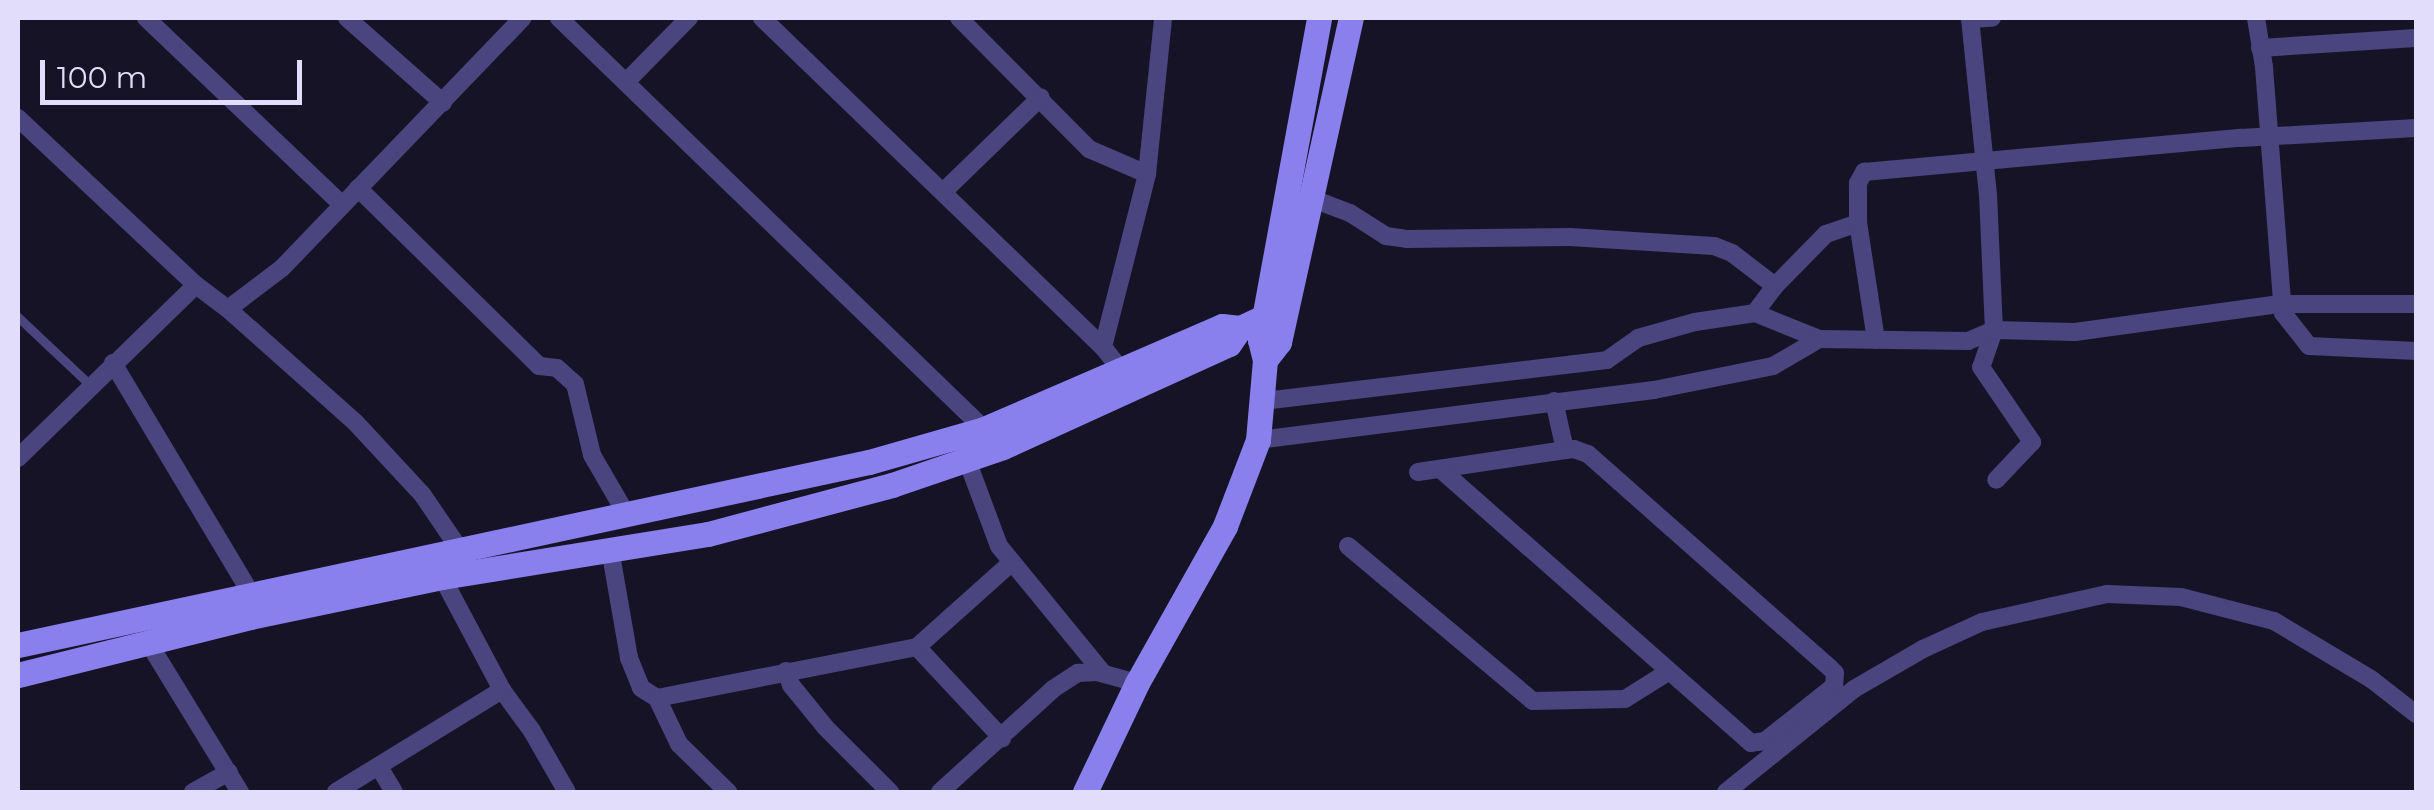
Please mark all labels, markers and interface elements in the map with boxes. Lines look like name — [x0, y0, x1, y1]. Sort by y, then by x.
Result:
scale bar — [45, 40, 308, 102]
text: 100 m — [57, 59, 147, 96]

